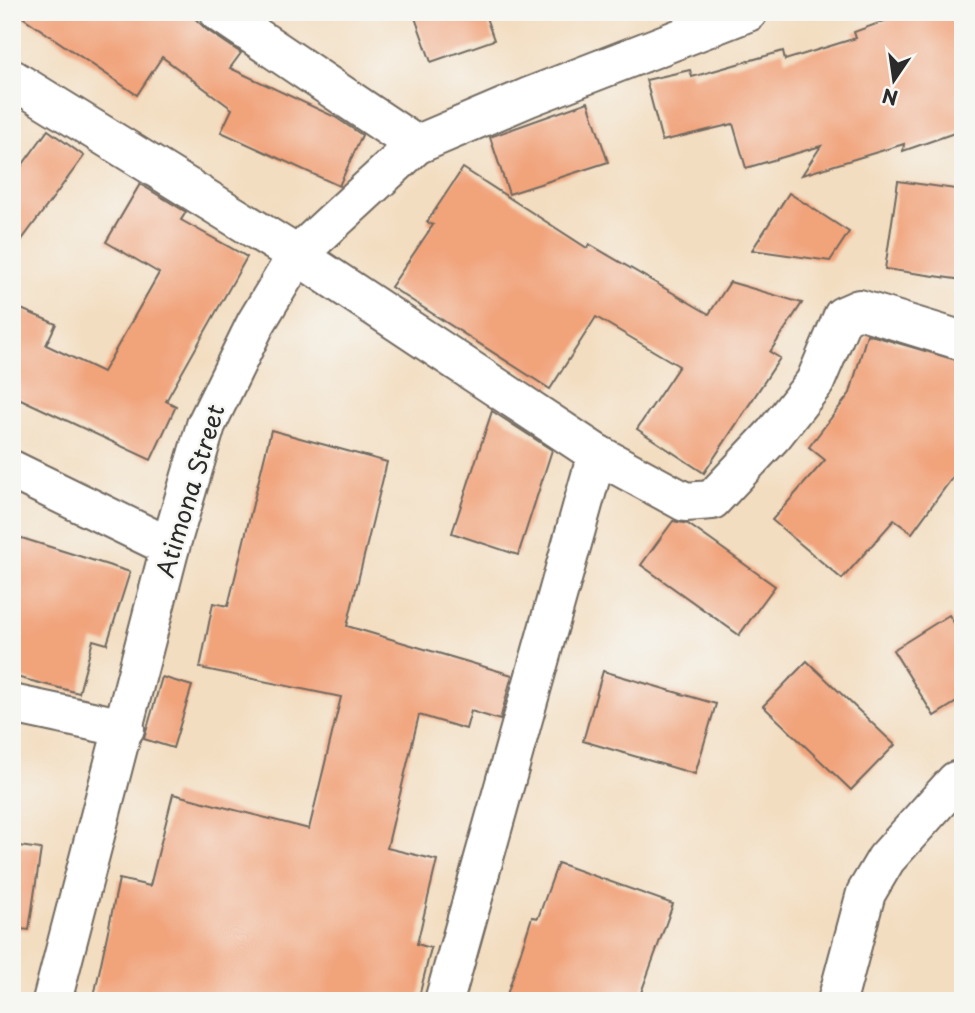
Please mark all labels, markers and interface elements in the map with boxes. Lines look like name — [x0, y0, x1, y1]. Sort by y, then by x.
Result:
north arrow — [860, 46, 930, 116]
text: N — [879, 82, 900, 113]
street label: Atimona Street — [146, 400, 232, 581]

